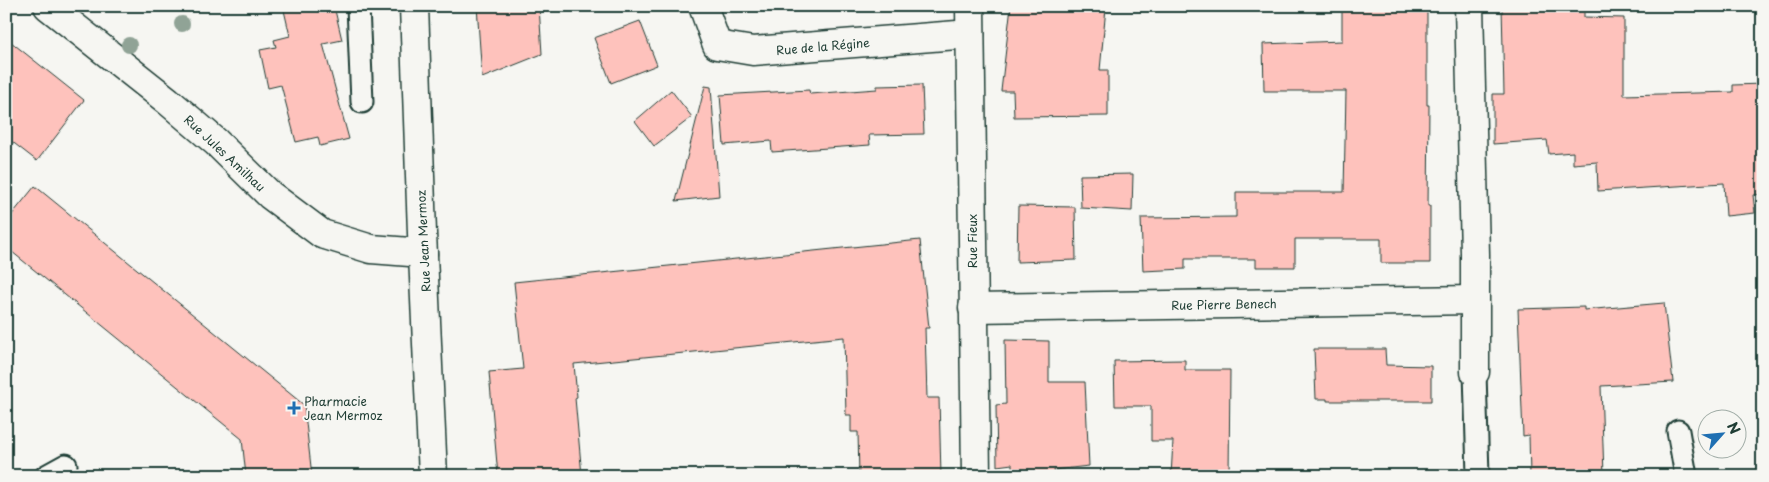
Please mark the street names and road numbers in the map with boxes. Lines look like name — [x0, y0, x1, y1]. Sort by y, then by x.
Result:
street label: Rue de la Régine — [775, 33, 871, 59]
street label: Rue Jules Amilhau — [180, 110, 270, 196]
street label: Rue Jean Mermoz — [411, 190, 435, 292]
street label: Rue Fieux — [963, 214, 981, 268]
street label: Rue Pierre Benech — [1171, 294, 1277, 314]

